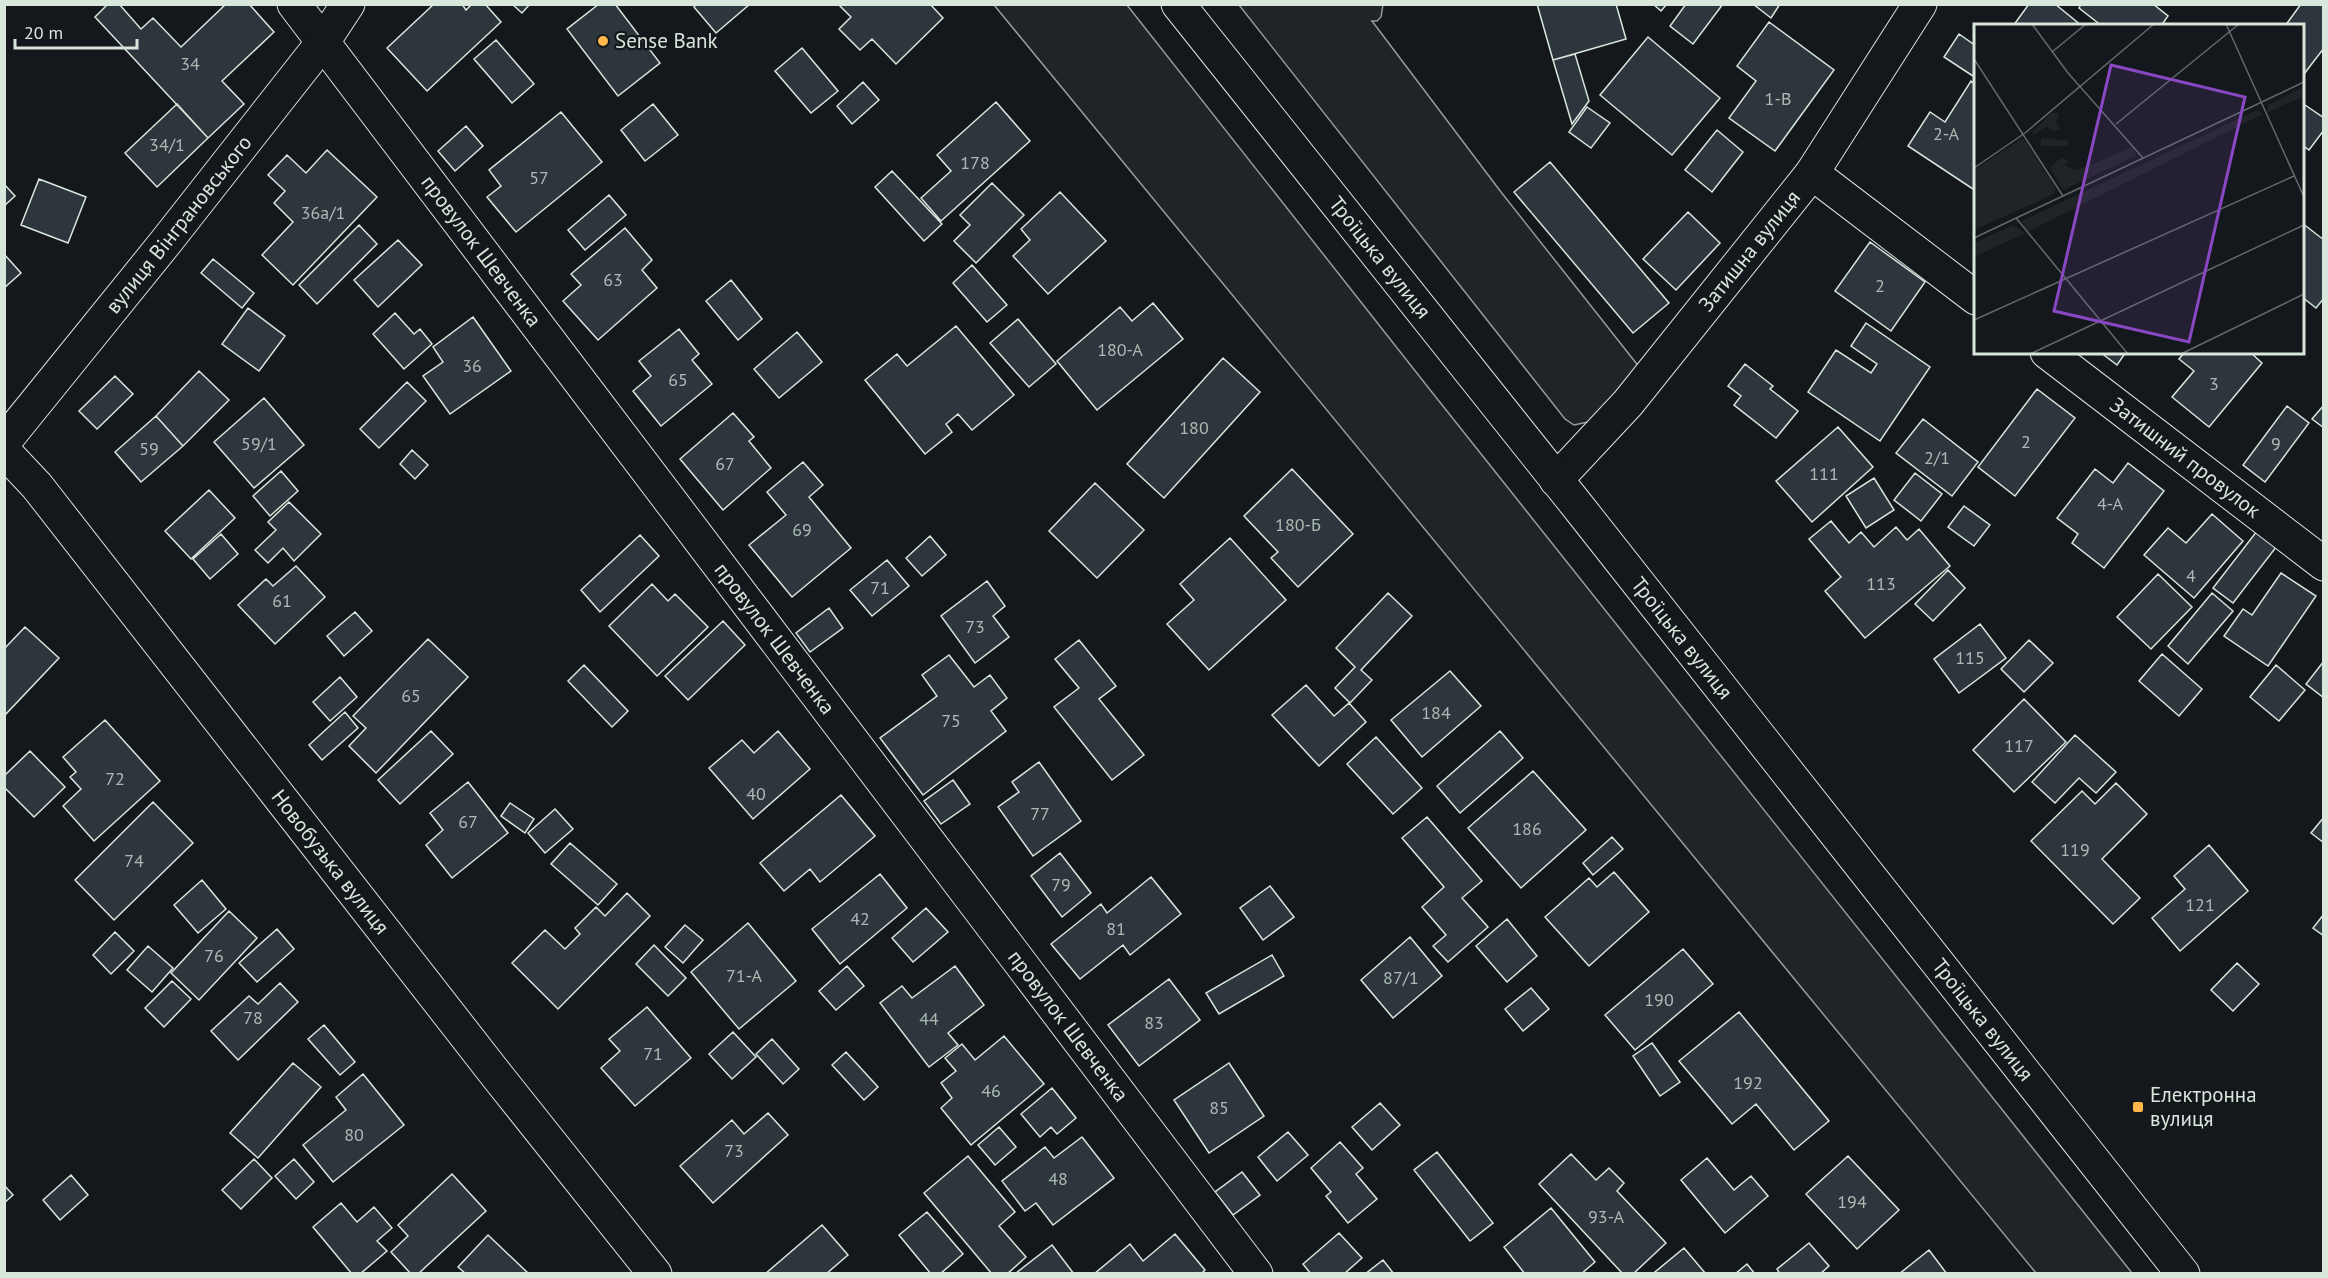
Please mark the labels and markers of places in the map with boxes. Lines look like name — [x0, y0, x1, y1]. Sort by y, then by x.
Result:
place label: Sense Bank — [615, 27, 718, 54]
marker: Sense Bank — [596, 34, 610, 48]
place label: Електронна вулиця — [2150, 1081, 2257, 1132]
marker: Електронна вулиця — [2131, 1100, 2145, 1114]

